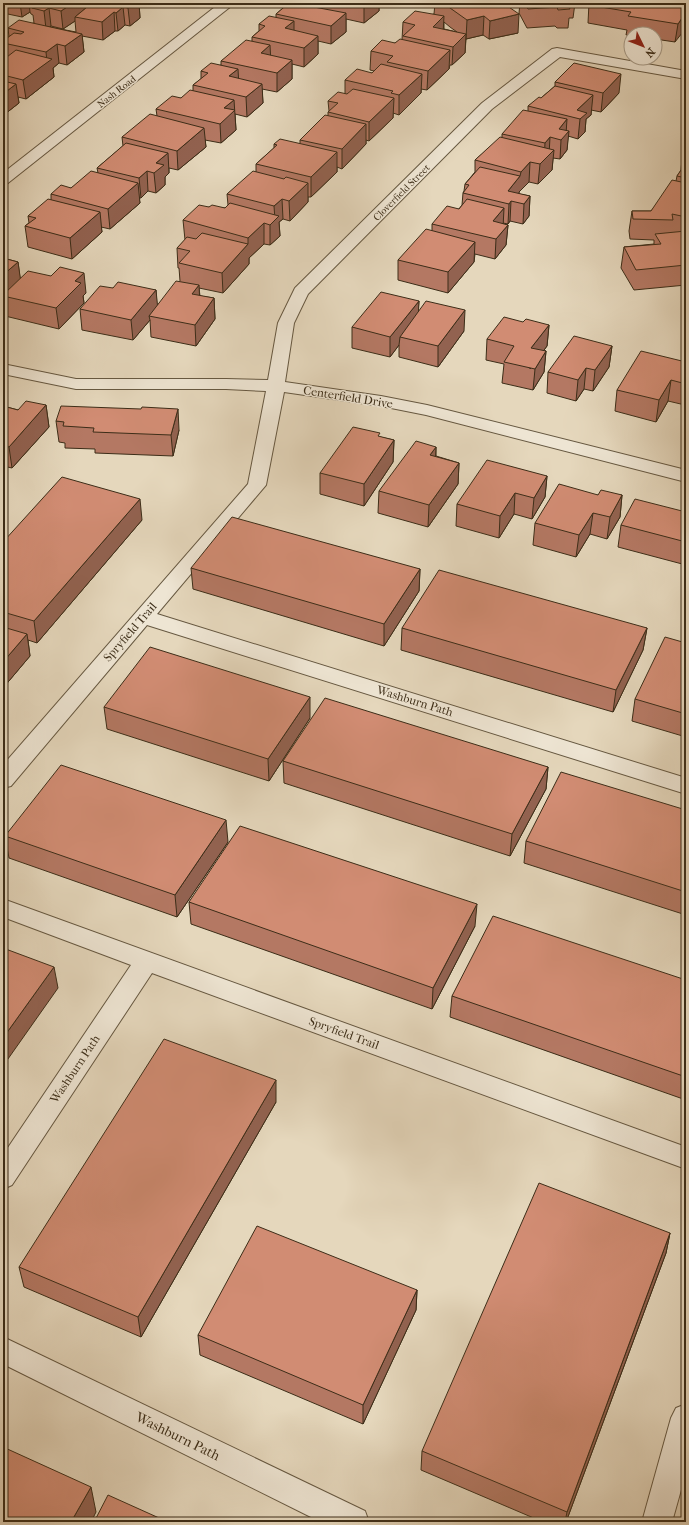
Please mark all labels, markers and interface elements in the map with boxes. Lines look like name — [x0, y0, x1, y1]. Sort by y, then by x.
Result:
north arrow — [623, 26, 663, 66]
text: N — [642, 45, 658, 60]
street label: Nash Road — [95, 73, 139, 111]
street label: Cloverfield Street — [371, 161, 433, 224]
street label: Centerfield Drive — [302, 383, 394, 411]
street label: Spryfield Trail — [100, 599, 160, 664]
street label: Washburn Path — [374, 682, 455, 719]
street label: Spryfield Trail — [307, 1014, 382, 1052]
street label: Washburn Path — [47, 1032, 103, 1106]
street label: Washburn Path — [132, 1408, 223, 1464]

